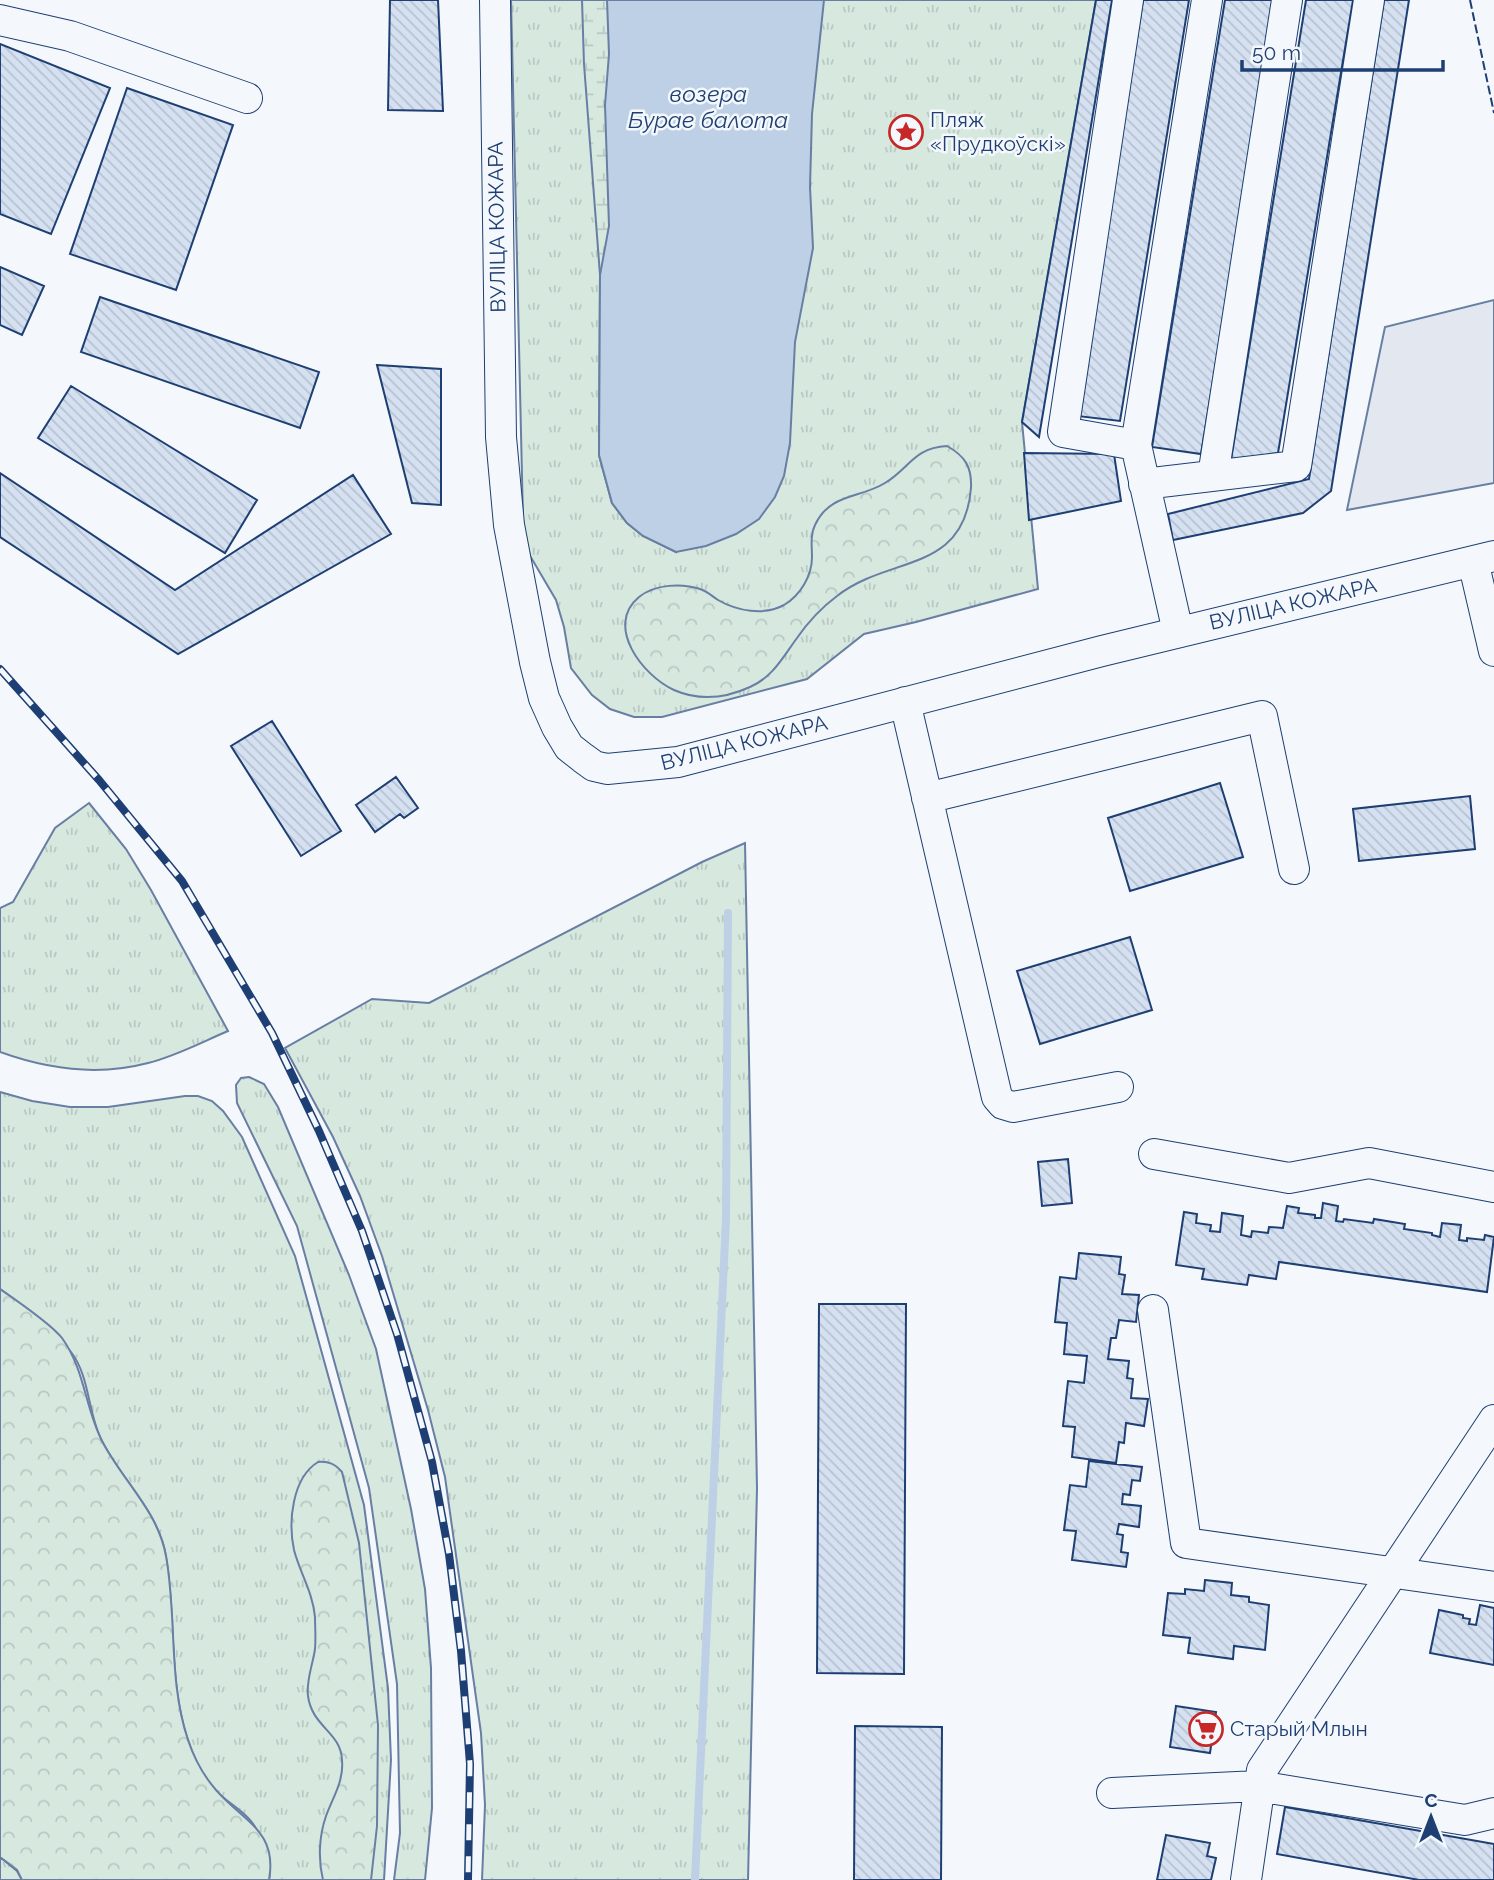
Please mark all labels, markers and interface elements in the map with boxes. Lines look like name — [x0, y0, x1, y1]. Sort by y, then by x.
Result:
scale bar — [1242, 28, 1443, 72]
text: 50 m — [1252, 40, 1301, 65]
water label: возера Бурае балота — [628, 80, 788, 133]
place label: Пляж «Прудкоўскі» — [930, 107, 1066, 156]
place icon: Пляж «Прудкоўскі» — [887, 113, 925, 151]
street label: ВУЛІЦА КОЖАРА — [483, 141, 510, 313]
street label: ВУЛІЦА КОЖАРА — [1207, 572, 1379, 635]
street label: ВУЛІЦА КОЖАРА — [658, 710, 830, 775]
supermarket icon: Старый Млын — [1187, 1710, 1225, 1748]
place label: Старый Млын — [1230, 1716, 1368, 1741]
north arrow — [1396, 1782, 1466, 1852]
text: С — [1424, 1789, 1438, 1811]

